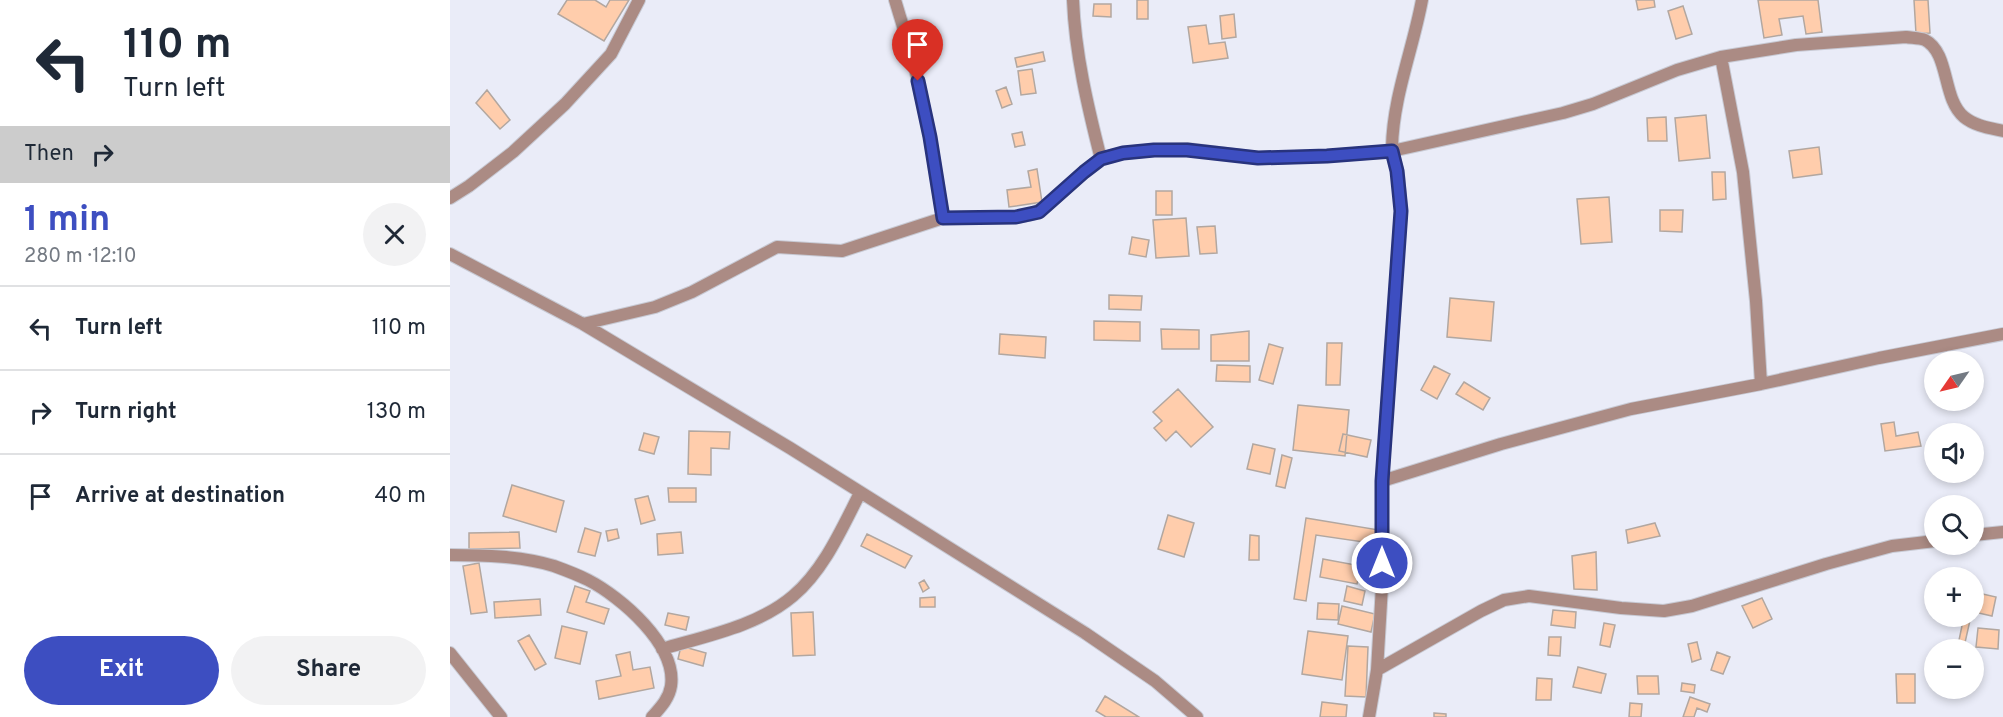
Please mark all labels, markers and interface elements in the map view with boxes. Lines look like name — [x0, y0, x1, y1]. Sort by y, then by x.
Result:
pin — [892, 19, 943, 81]
text: 110 m — [123, 20, 232, 73]
icon: left — [24, 24, 102, 102]
icon: arrive — [901, 28, 934, 61]
text: Turn left — [123, 72, 225, 106]
icon: right — [86, 138, 119, 171]
text: Then — [24, 141, 74, 168]
text: 1 min — [24, 198, 110, 244]
button: close — [363, 203, 426, 266]
text: 280 m · 12:10 — [24, 244, 137, 270]
icon: left — [24, 312, 57, 345]
text: Turn left — [75, 315, 163, 342]
text: 110 m — [372, 315, 426, 342]
north arrow — [1924, 351, 1984, 411]
map controls — [1924, 351, 1984, 699]
icon: right — [24, 396, 57, 429]
text: Turn right — [75, 399, 177, 426]
text: 130 m — [367, 399, 426, 426]
button: sound — [1924, 423, 1984, 483]
icon: arrive — [24, 480, 57, 513]
text: Arrive at destination — [75, 483, 285, 510]
text: 40 m — [374, 483, 426, 510]
button: search — [1924, 495, 1984, 555]
position arrow — [1350, 531, 1414, 595]
button: + — [1924, 567, 1984, 627]
button: Exit — [24, 636, 219, 705]
button: Share — [231, 636, 426, 705]
button: − — [1924, 639, 1984, 699]

